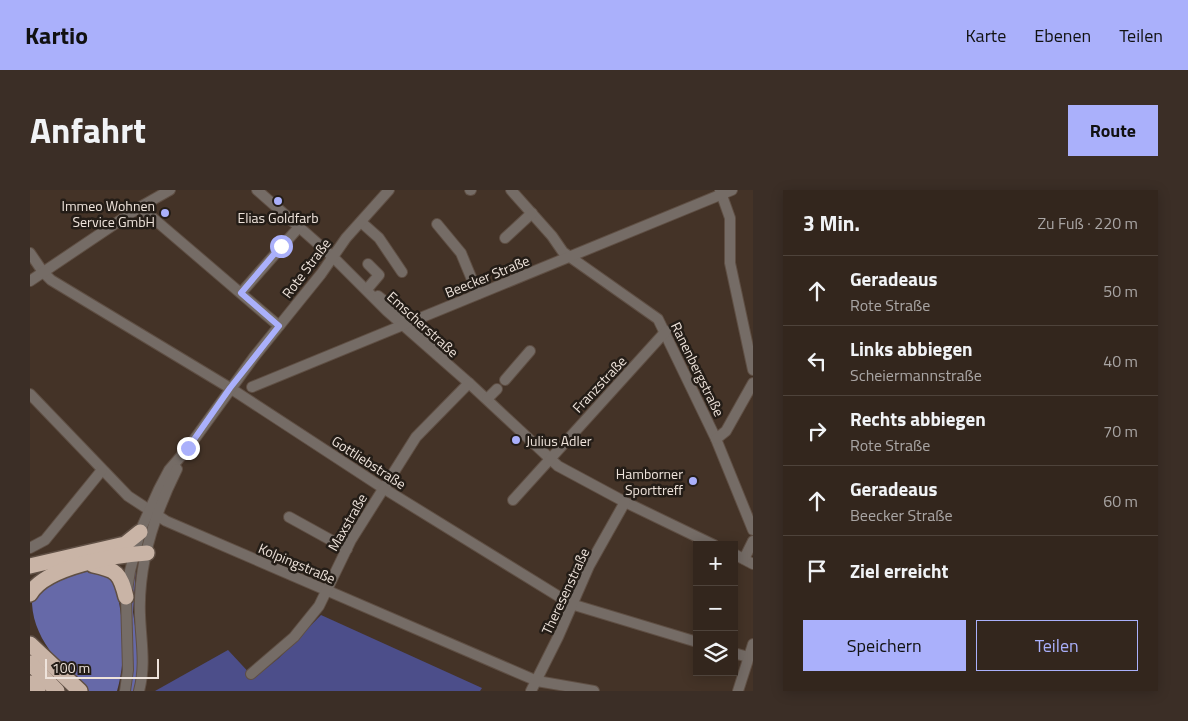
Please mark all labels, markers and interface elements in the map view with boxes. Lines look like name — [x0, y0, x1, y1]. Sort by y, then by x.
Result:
text: Kartio — [25, 17, 88, 53]
text: Karte — [965, 22, 1006, 49]
text: Ebenen — [1034, 22, 1091, 49]
text: Teilen — [1119, 22, 1163, 49]
text: Anfahrt — [30, 103, 146, 157]
button: Route — [1068, 105, 1158, 156]
place label: Immeo Wohnen Service GmbH — [61, 195, 155, 232]
marker: Elias Goldfarb — [272, 195, 284, 207]
marker: Immeo Wohnen Service GmbH — [159, 207, 171, 219]
place label: Elias Goldfarb — [237, 207, 319, 228]
text: 3 Min. — [803, 207, 860, 239]
text: Zu Fuß · 220 m — [1037, 211, 1138, 235]
street label: Rote Straße — [276, 234, 336, 302]
route start — [270, 235, 293, 258]
street label: Beecker Straße — [441, 249, 533, 303]
text: Geradeaus — [850, 264, 937, 293]
icon: ahead — [803, 277, 831, 305]
text: 50 m — [1103, 279, 1138, 303]
street label: Emscherstraße — [383, 286, 463, 362]
text: Rote Straße — [850, 293, 930, 317]
street label: Ranenbergstraße — [666, 318, 730, 420]
text: Links abbiegen — [850, 334, 973, 363]
icon: left — [803, 347, 831, 375]
text: 40 m — [1103, 349, 1138, 373]
street label: Franzstraße — [567, 351, 631, 417]
text: Scheiermannstraße — [850, 363, 982, 387]
text: Rechts abbiegen — [850, 404, 986, 433]
icon: right — [803, 417, 831, 445]
text: 70 m — [1103, 419, 1138, 443]
street label: Gottliebstraße — [328, 430, 410, 494]
place label: Julius Adler — [526, 430, 592, 451]
text: Rote Straße — [850, 433, 930, 457]
marker: Julius Adler — [510, 434, 522, 446]
route end — [177, 437, 200, 460]
place label: Hamborner Sporttreff — [616, 463, 683, 500]
text: Geradeaus — [850, 474, 937, 503]
marker: Hamborner Sporttreff — [687, 475, 699, 487]
icon: ahead — [803, 487, 831, 515]
street label: Maxstraße — [322, 489, 372, 555]
text: 60 m — [1103, 489, 1138, 513]
text: Beecker Straße — [850, 503, 953, 527]
street label: Kolpingstraße — [255, 537, 339, 589]
map controls — [693, 541, 738, 676]
button: + — [693, 541, 738, 586]
street label: Theresenstraße — [536, 544, 594, 638]
text: Ziel erreicht — [850, 556, 948, 585]
icon: arrive — [803, 557, 831, 585]
button: − — [693, 586, 738, 631]
button: Speichern — [803, 620, 966, 671]
button: Teilen — [976, 620, 1138, 671]
button: layers — [693, 631, 738, 676]
scale bar — [45, 656, 159, 679]
text: 100 m — [52, 657, 90, 678]

